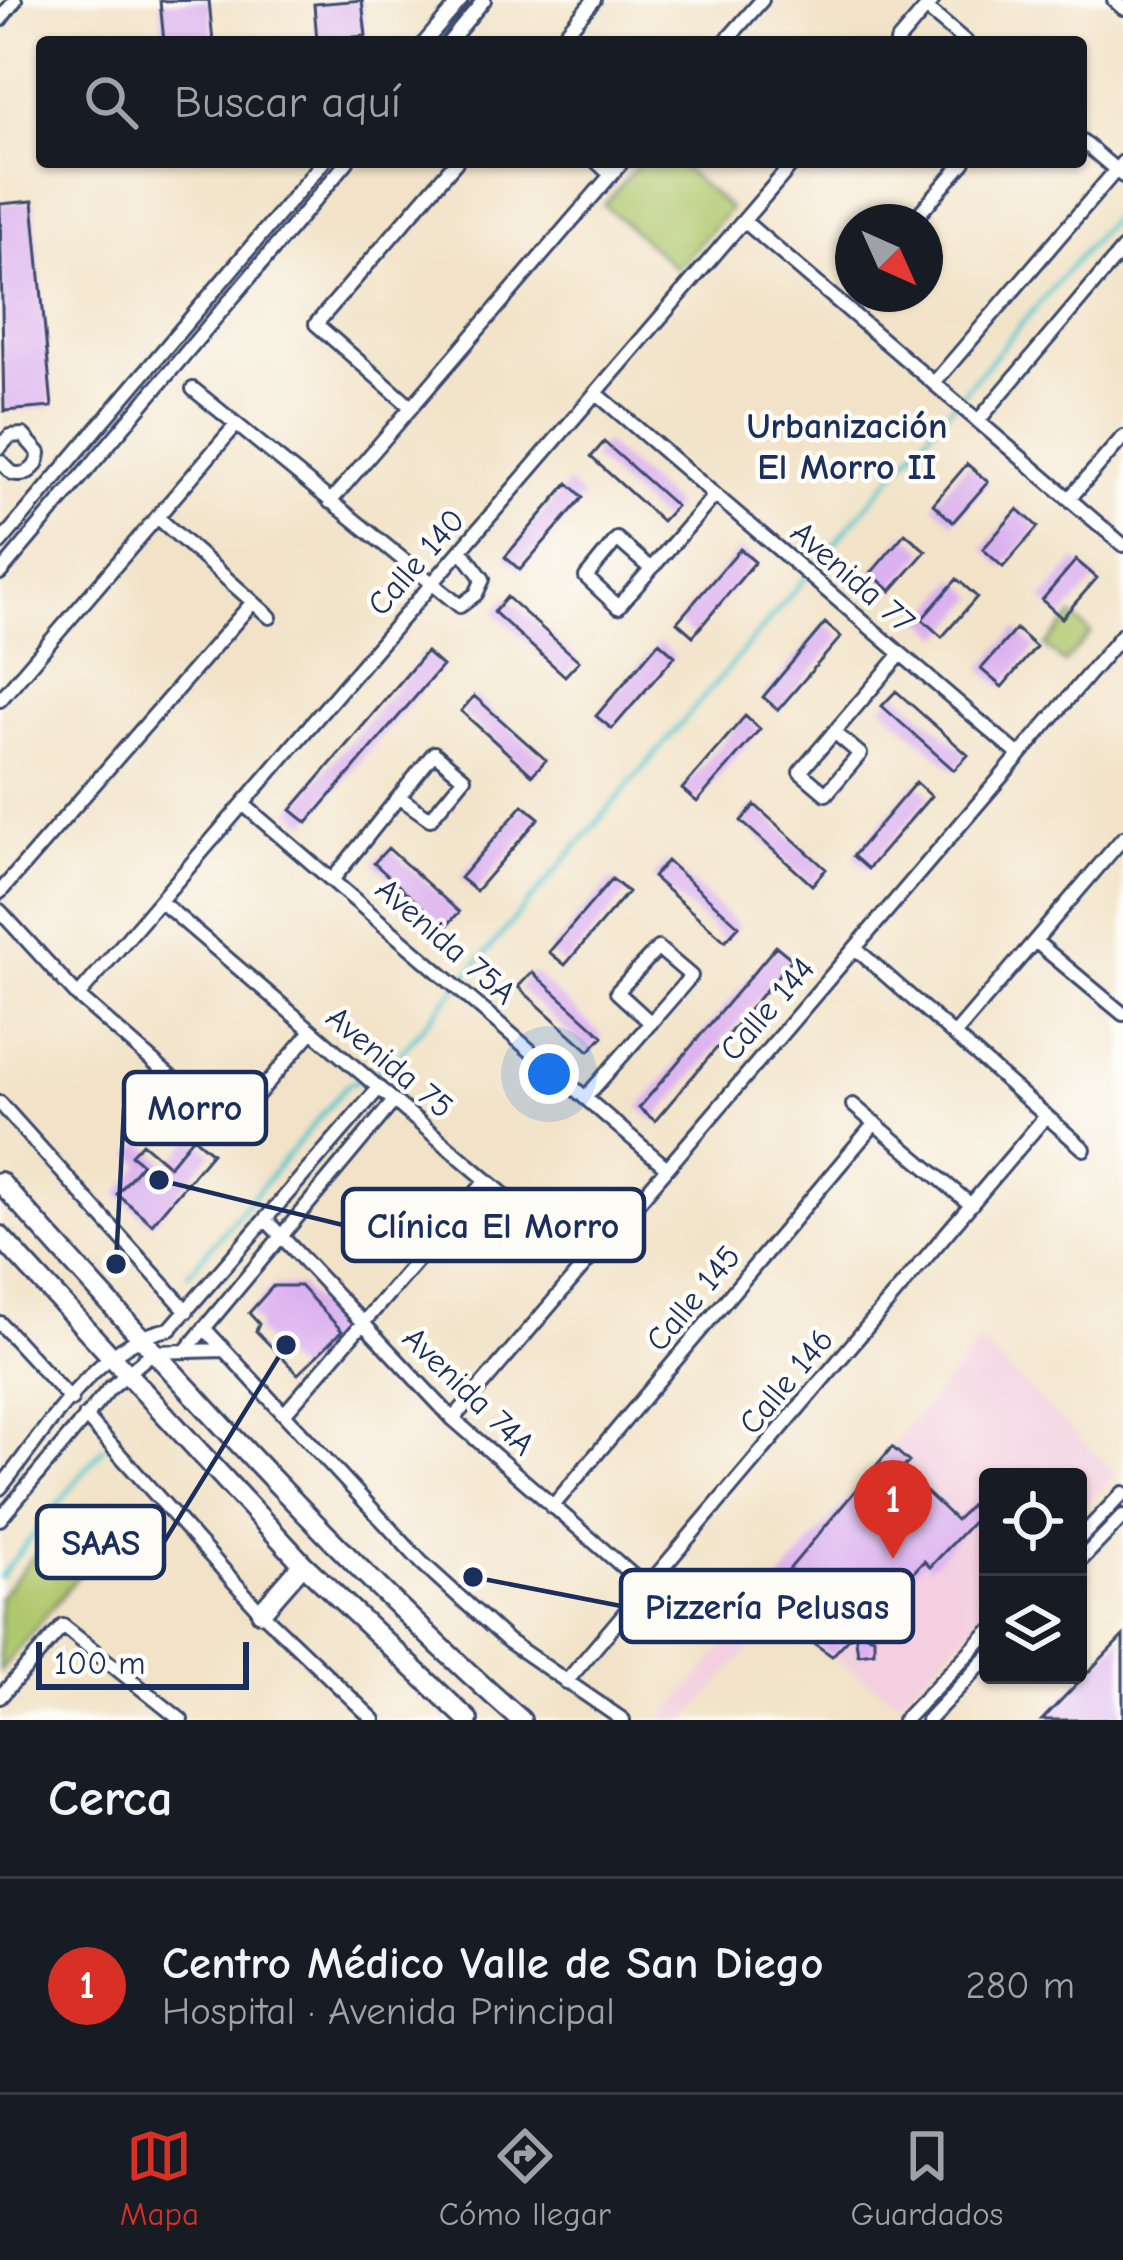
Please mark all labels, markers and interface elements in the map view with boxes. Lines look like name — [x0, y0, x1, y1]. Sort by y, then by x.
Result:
search box — [36, 36, 1087, 168]
icon: search — [78, 69, 144, 135]
text: Buscar aquí — [174, 76, 401, 128]
north arrow — [835, 204, 943, 312]
district label: Urbanización El Morro II — [747, 406, 948, 488]
street label: Calle 140 — [360, 501, 472, 623]
street label: Avenida 77 — [783, 513, 923, 641]
street label: Avenida 75A — [368, 870, 524, 1012]
street label: Calle 144 — [712, 950, 822, 1068]
street label: Avenida 75 — [319, 998, 461, 1126]
your location — [519, 1044, 579, 1104]
callout: Morro — [124, 1072, 266, 1144]
text: Morro — [148, 1088, 242, 1129]
callout: Clínica El Morro — [343, 1189, 644, 1261]
text: Clínica El Morro — [367, 1206, 619, 1247]
street label: Calle 145 — [638, 1237, 748, 1359]
street label: Avenida 74A — [395, 1319, 543, 1463]
street label: Calle 146 — [731, 1320, 841, 1442]
pin: 1 — [854, 1460, 932, 1559]
map controls — [979, 1468, 1087, 1684]
button: locate — [979, 1468, 1087, 1576]
callout: SAAS — [37, 1506, 164, 1578]
text: SAAS — [61, 1523, 141, 1564]
callout: Pizzería Pelusas — [621, 1570, 913, 1642]
button: layers — [979, 1576, 1087, 1684]
text: Pizzería Pelusas — [645, 1587, 889, 1628]
scale bar — [36, 1636, 249, 1689]
text: 100 m — [54, 1644, 146, 1682]
text: Cerca — [48, 1769, 173, 1828]
text: Centro Médico Valle de San Diego — [162, 1937, 823, 1989]
text: 1 — [79, 1963, 95, 2008]
text: 280 m — [965, 1963, 1075, 2008]
text: Hospital · Avenida Principal — [162, 1989, 615, 2034]
tab: Mapa — [120, 2123, 199, 2233]
tab: Cómo llegar — [439, 2123, 611, 2233]
tab: Guardados — [851, 2123, 1003, 2233]

